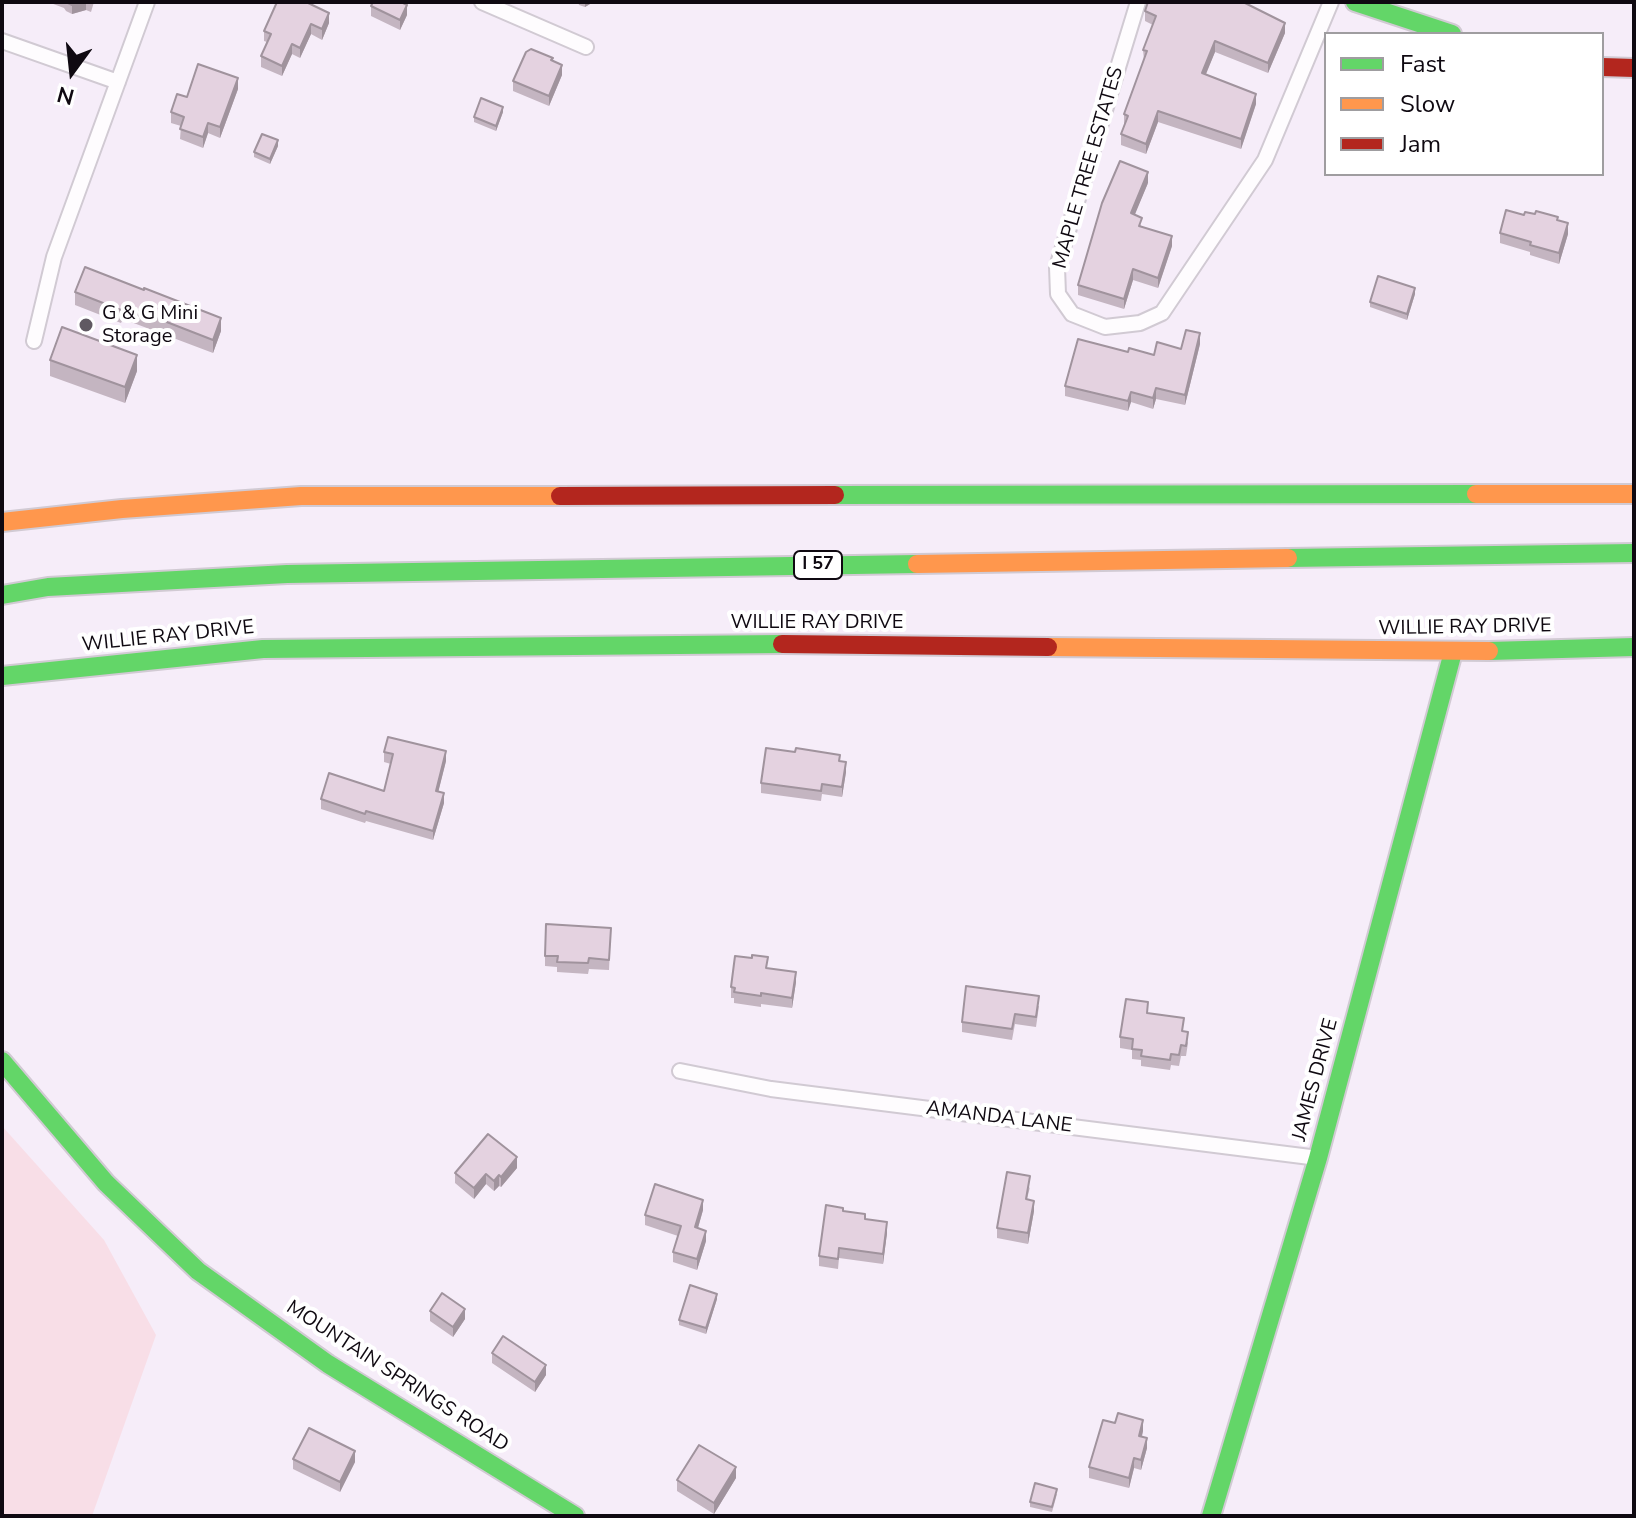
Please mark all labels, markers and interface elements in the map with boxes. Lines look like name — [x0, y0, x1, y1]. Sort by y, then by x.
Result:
north arrow — [32, 32, 112, 112]
legend — [1324, 32, 1604, 176]
text: Fast — [1400, 48, 1445, 80]
street label: MAPLE TREE ESTATES — [1049, 64, 1129, 272]
text: N — [54, 79, 78, 112]
text: Slow — [1400, 88, 1455, 120]
text: Jam — [1400, 128, 1441, 160]
place label: G & G Mini Storage — [102, 302, 198, 349]
marker: G & G Mini Storage — [77, 316, 95, 334]
road number: I 57 — [794, 551, 842, 579]
street label: WILLIE RAY DRIVE — [730, 611, 904, 635]
street label: WILLIE RAY DRIVE — [1378, 614, 1552, 642]
street label: WILLIE RAY DRIVE — [81, 616, 255, 658]
street label: JAMES DRIVE — [1288, 1016, 1344, 1144]
street label: AMANDA LANE — [925, 1097, 1073, 1139]
street label: MOUNTAIN SPRINGS ROAD — [281, 1296, 513, 1458]

